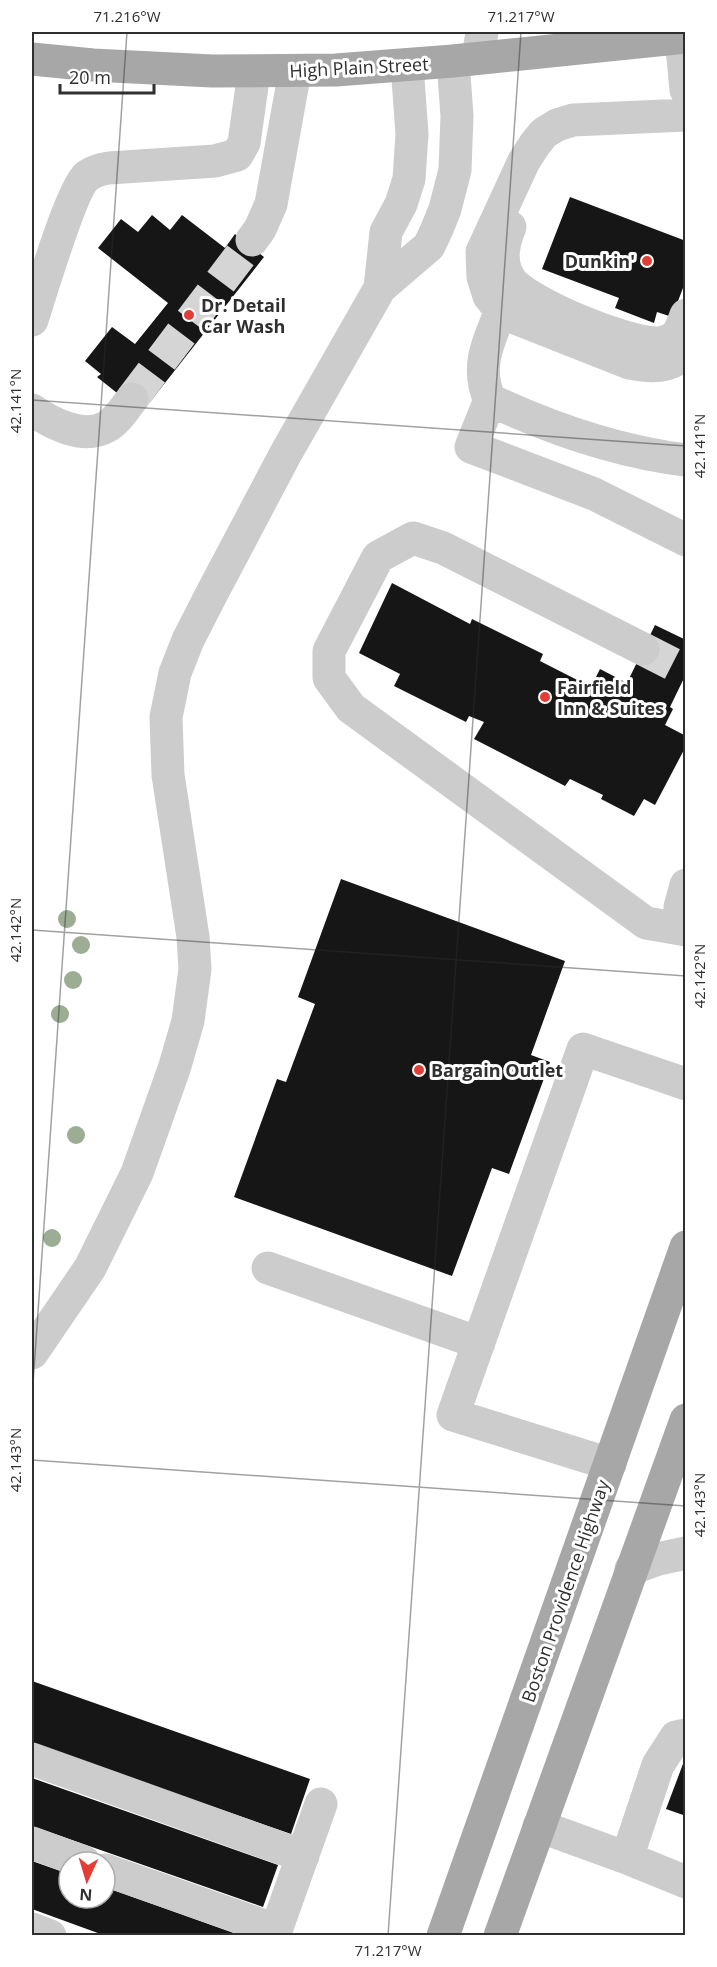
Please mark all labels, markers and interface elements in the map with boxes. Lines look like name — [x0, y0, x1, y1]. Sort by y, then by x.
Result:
text: 71.216°W — [93, 6, 161, 26]
text: 71.217°W — [487, 6, 555, 26]
street label: High Plain Street — [289, 51, 429, 83]
scale bar — [60, 57, 154, 95]
text: 20 m — [69, 65, 111, 89]
place label: Dunkin' — [565, 249, 635, 273]
marker: Dunkin' — [640, 254, 654, 268]
place label: Dr. Detail Car Wash — [201, 293, 286, 338]
marker: Dr. Detail Car Wash — [182, 308, 196, 322]
text: 42.141°N — [5, 369, 25, 433]
text: 42.141°N — [689, 414, 709, 478]
place label: Fairfield Inn & Suites — [557, 675, 664, 720]
marker: Fairfield Inn & Suites — [538, 690, 552, 704]
text: 42.142°N — [5, 898, 25, 962]
text: 42.142°N — [689, 944, 709, 1008]
place label: Bargain Outlet — [431, 1058, 563, 1082]
marker: Bargain Outlet — [412, 1063, 426, 1077]
text: 42.143°N — [5, 1428, 25, 1492]
text: 42.143°N — [689, 1473, 709, 1537]
street label: Boston Providence Highway — [516, 1476, 615, 1705]
north arrow — [57, 1850, 117, 1910]
text: N — [79, 1884, 93, 1906]
text: 71.217°W — [354, 1940, 422, 1960]

